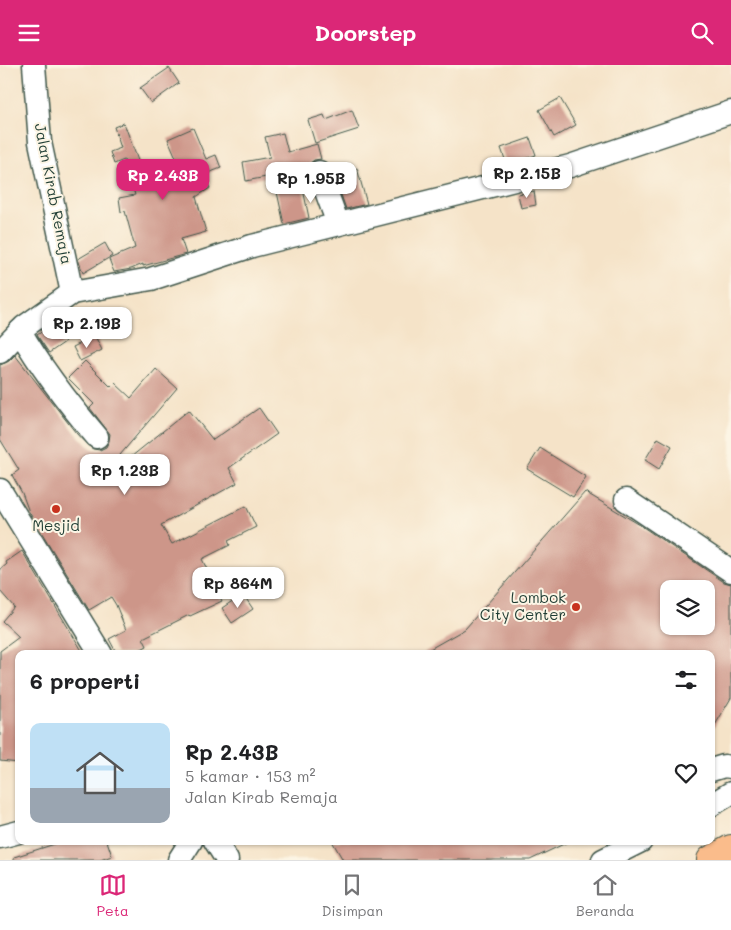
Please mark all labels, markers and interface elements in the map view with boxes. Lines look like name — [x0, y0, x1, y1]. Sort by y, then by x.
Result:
text: Doorstep — [315, 18, 416, 47]
icon: menu — [15, 19, 43, 47]
icon: search — [688, 19, 716, 47]
street label: Jalan Kirab Remaja — [30, 122, 77, 266]
pin: Rp 2.15B — [475, 157, 579, 199]
pin: Rp 2.43B — [111, 159, 215, 201]
pin: Rp 1.95B — [259, 161, 363, 204]
text: Rp 2.15B — [493, 162, 561, 183]
text: Rp 2.43B — [127, 164, 199, 185]
text: Rp 1.95B — [277, 167, 345, 188]
pin: Rp 2.19B — [35, 307, 139, 349]
text: Rp 2.19B — [53, 312, 121, 333]
pin: Rp 1.23B — [73, 453, 177, 496]
text: Rp 1.23B — [91, 459, 159, 480]
marker: Mesjid — [50, 503, 62, 515]
place label: Mesjid — [32, 515, 80, 535]
pin: Rp 864M — [192, 567, 284, 609]
text: Rp 864M — [203, 572, 273, 593]
map controls — [660, 580, 715, 635]
button: layers — [660, 580, 715, 635]
place label: Lombok City Center — [480, 587, 566, 624]
marker: Lombok City Center — [570, 601, 582, 613]
icon: filters — [672, 666, 700, 694]
text: 6 properti — [30, 667, 140, 694]
text: Rp 2.43B — [185, 738, 279, 765]
icon: home — [70, 743, 130, 803]
icon: heart — [672, 759, 700, 787]
text: 5 kamar · 153 m² — [185, 765, 316, 786]
text: Jalan Kirab Remaja — [185, 786, 338, 807]
tab: Peta — [97, 871, 129, 920]
tab: Disimpan — [322, 871, 383, 920]
tab: Beranda — [576, 871, 634, 920]

